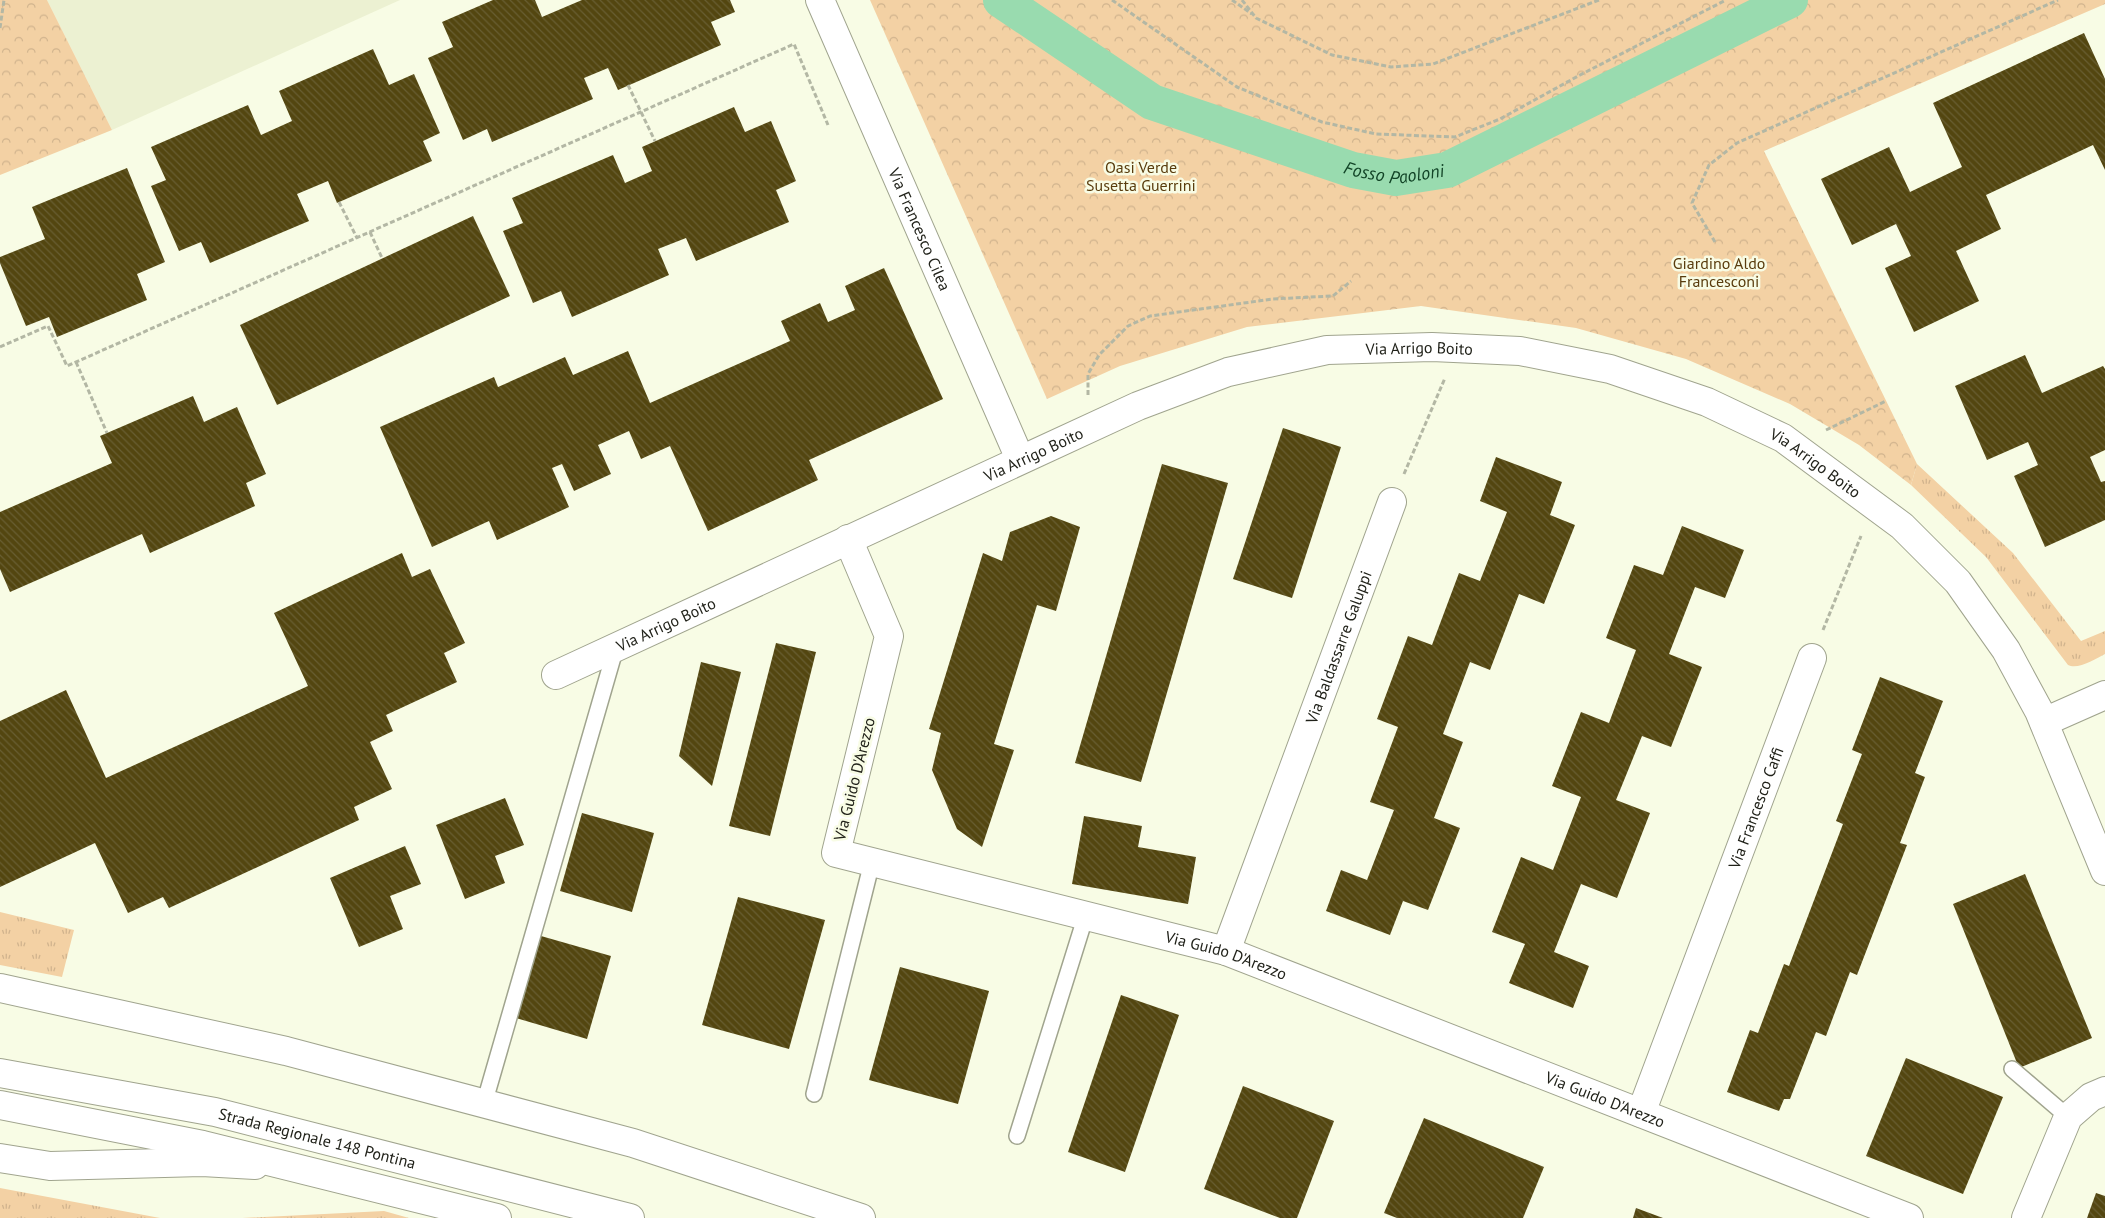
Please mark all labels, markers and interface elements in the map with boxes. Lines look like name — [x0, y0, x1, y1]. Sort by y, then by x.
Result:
water label: Fosso Paoloni — [1341, 156, 1447, 190]
park label: Oasi Verde Susetta Guerrini — [1086, 157, 1196, 195]
street label: Via Francesco Cilea — [884, 164, 955, 294]
park label: Giardino Aldo Francesconi — [1673, 253, 1765, 291]
street label: Via Arrigo Boito — [1364, 337, 1473, 359]
street label: Via Arrigo Boito — [980, 423, 1086, 486]
street label: Via Arrigo Boito — [1766, 423, 1865, 502]
street label: Via Baldassarre Galuppi — [1301, 568, 1376, 727]
street label: Via Arrigo Boito — [612, 593, 719, 656]
street label: Via Guido D'Arezzo — [829, 715, 879, 844]
street label: Via Francesco Caffi — [1723, 744, 1788, 872]
street label: Via Guido D'Arezzo — [1162, 926, 1290, 984]
street label: Via Guido D'Arezzo — [1542, 1067, 1668, 1132]
street label: Strada Regionale 148 Pontina — [216, 1103, 418, 1173]

